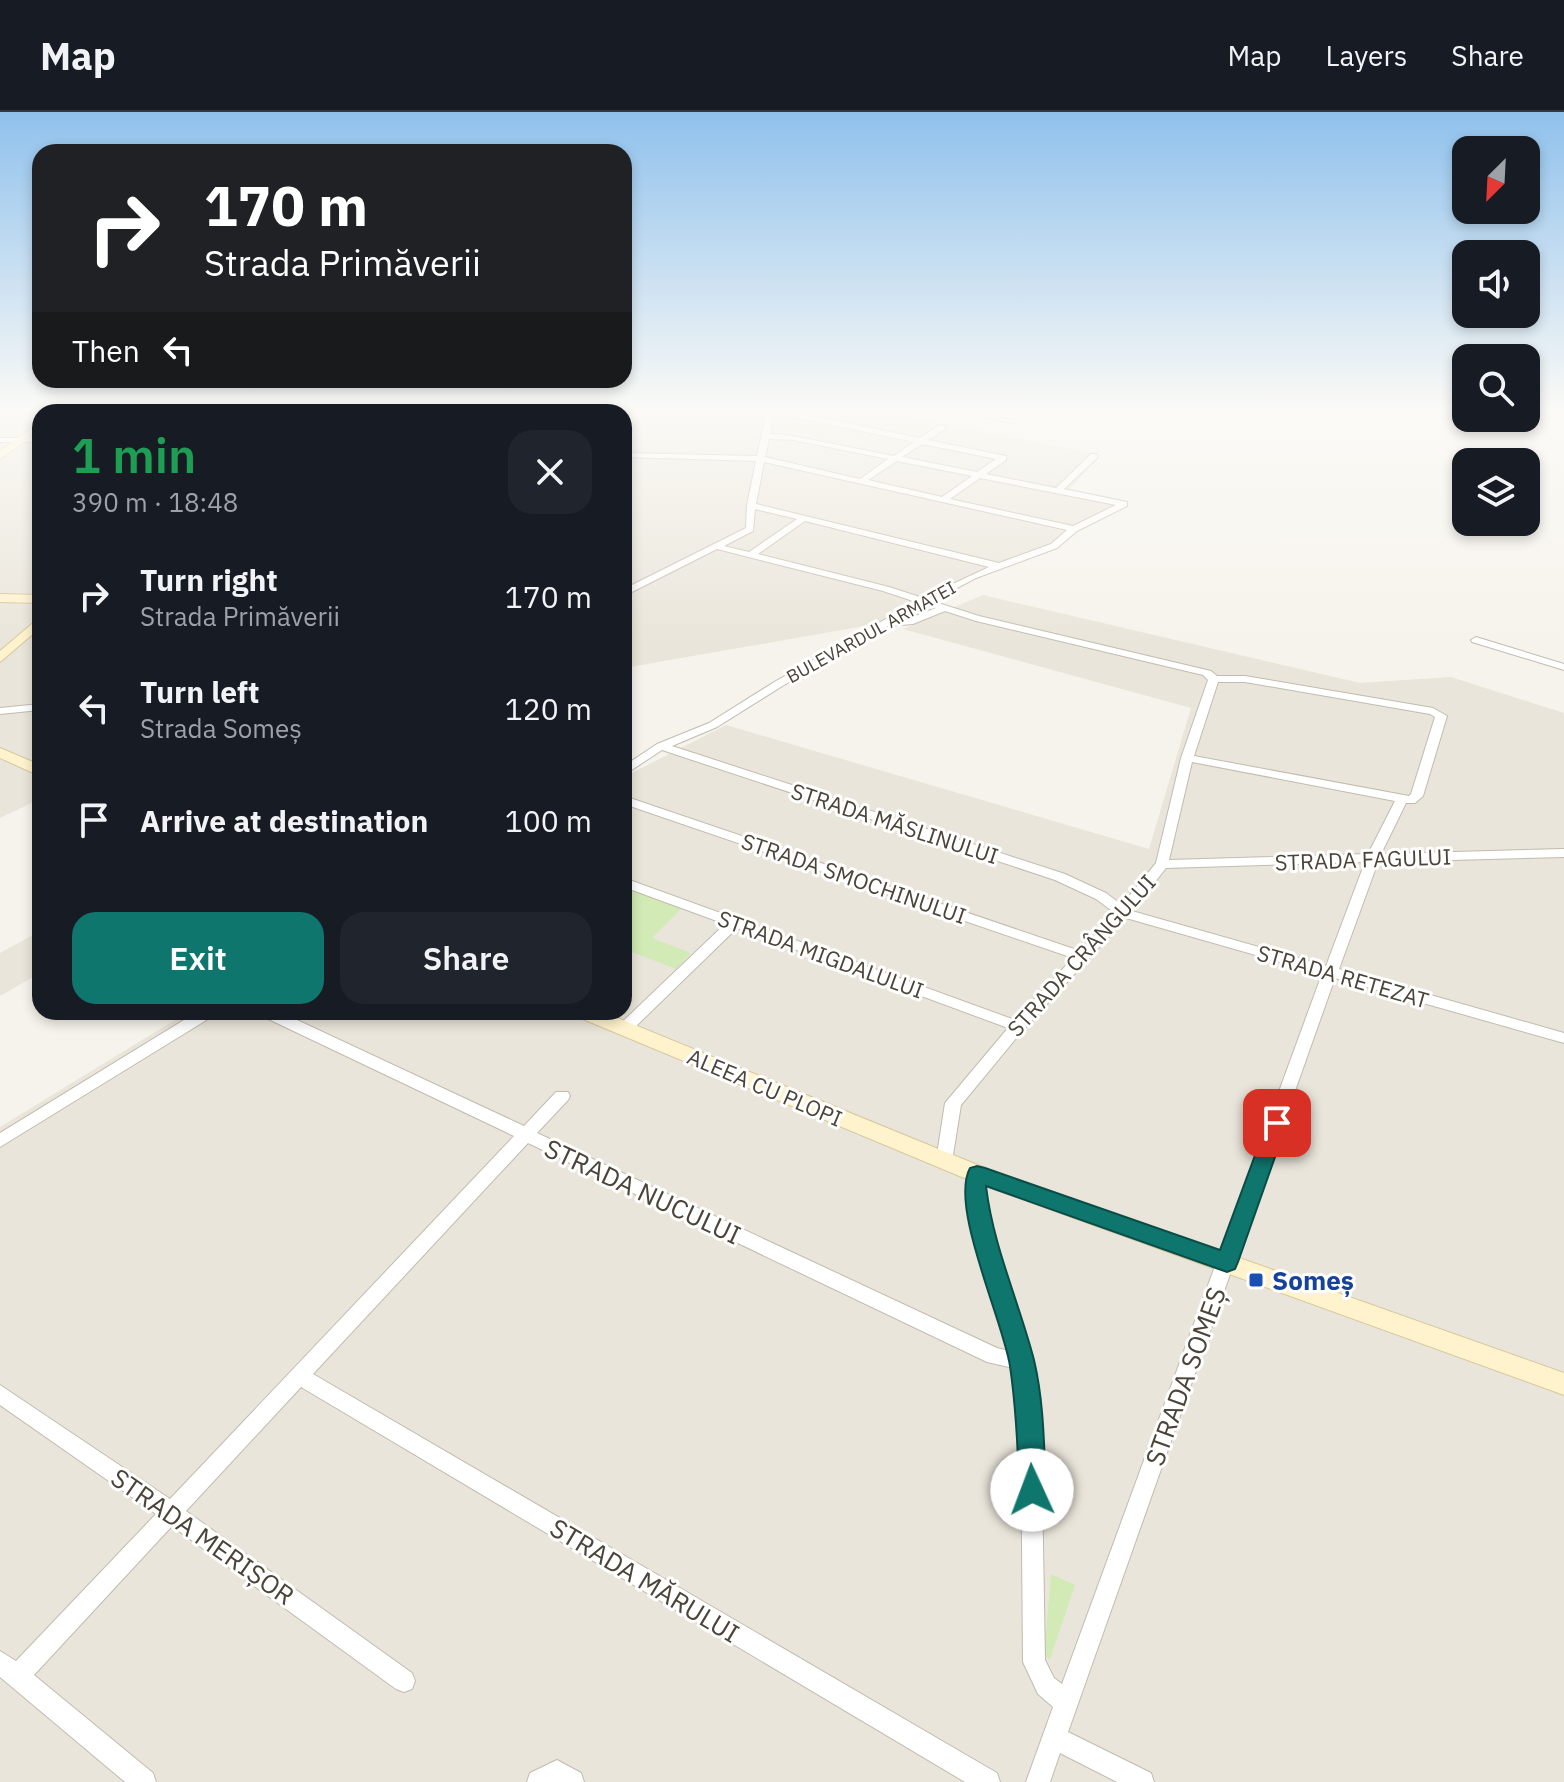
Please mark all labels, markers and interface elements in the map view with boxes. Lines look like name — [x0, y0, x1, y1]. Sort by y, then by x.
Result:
text: Map — [40, 31, 116, 80]
text: Map — [1227, 37, 1281, 74]
text: Layers — [1325, 37, 1407, 74]
text: Share — [1451, 37, 1524, 74]
north arrow — [1452, 136, 1540, 224]
map controls — [1452, 136, 1540, 536]
text: 170 m — [204, 169, 368, 241]
icon: right — [72, 176, 176, 280]
text: Strada Primăverii — [204, 239, 481, 286]
button: sound — [1452, 240, 1540, 328]
icon: left — [156, 328, 200, 372]
text: Then — [72, 331, 140, 370]
button: search — [1452, 344, 1540, 432]
text: 1 min — [72, 424, 196, 486]
button: close — [508, 430, 592, 514]
button: layers — [1452, 448, 1540, 536]
text: 390 m · 18:48 — [72, 485, 238, 519]
text: Turn right — [140, 560, 278, 599]
icon: right — [72, 574, 116, 618]
street label: BULEVARDUL ARMATEI — [782, 576, 960, 688]
text: 170 m — [505, 577, 592, 616]
text: Strada Primăverii — [140, 599, 340, 633]
text: Turn left — [140, 672, 259, 711]
icon: left — [72, 686, 116, 730]
text: 120 m — [505, 689, 592, 728]
text: Strada Someș — [140, 711, 302, 745]
street label: STRADA MĂSLINULUI — [788, 776, 1002, 870]
icon: arrive — [72, 798, 116, 842]
text: Arrive at destination — [140, 801, 428, 840]
text: 100 m — [505, 801, 592, 840]
street label: STRADA SMOCHINULUI — [738, 826, 970, 930]
street label: STRADA FAGULUI — [1274, 841, 1452, 877]
street label: STRADA CRÂNGULUI — [1000, 868, 1162, 1042]
street label: STRADA MIGDALULUI — [714, 903, 928, 1005]
button: Exit — [72, 912, 324, 1004]
button: Share — [340, 912, 592, 1004]
street label: STRADA RETEZAT — [1254, 938, 1433, 1014]
street label: ALEEA CU PLOPI — [683, 1041, 847, 1133]
pin — [1243, 1089, 1311, 1157]
icon: arrive — [1255, 1101, 1299, 1145]
street label: STRADA NUCULUI — [539, 1131, 747, 1251]
place label: Someș — [1272, 1263, 1354, 1297]
marker: Someș — [1247, 1271, 1265, 1289]
street label: STRADA SOMEȘ — [1137, 1282, 1233, 1470]
position arrow — [990, 1448, 1074, 1532]
street label: STRADA MERIȘOR — [105, 1460, 301, 1612]
street label: STRADA MĂRULUI — [544, 1510, 746, 1650]

